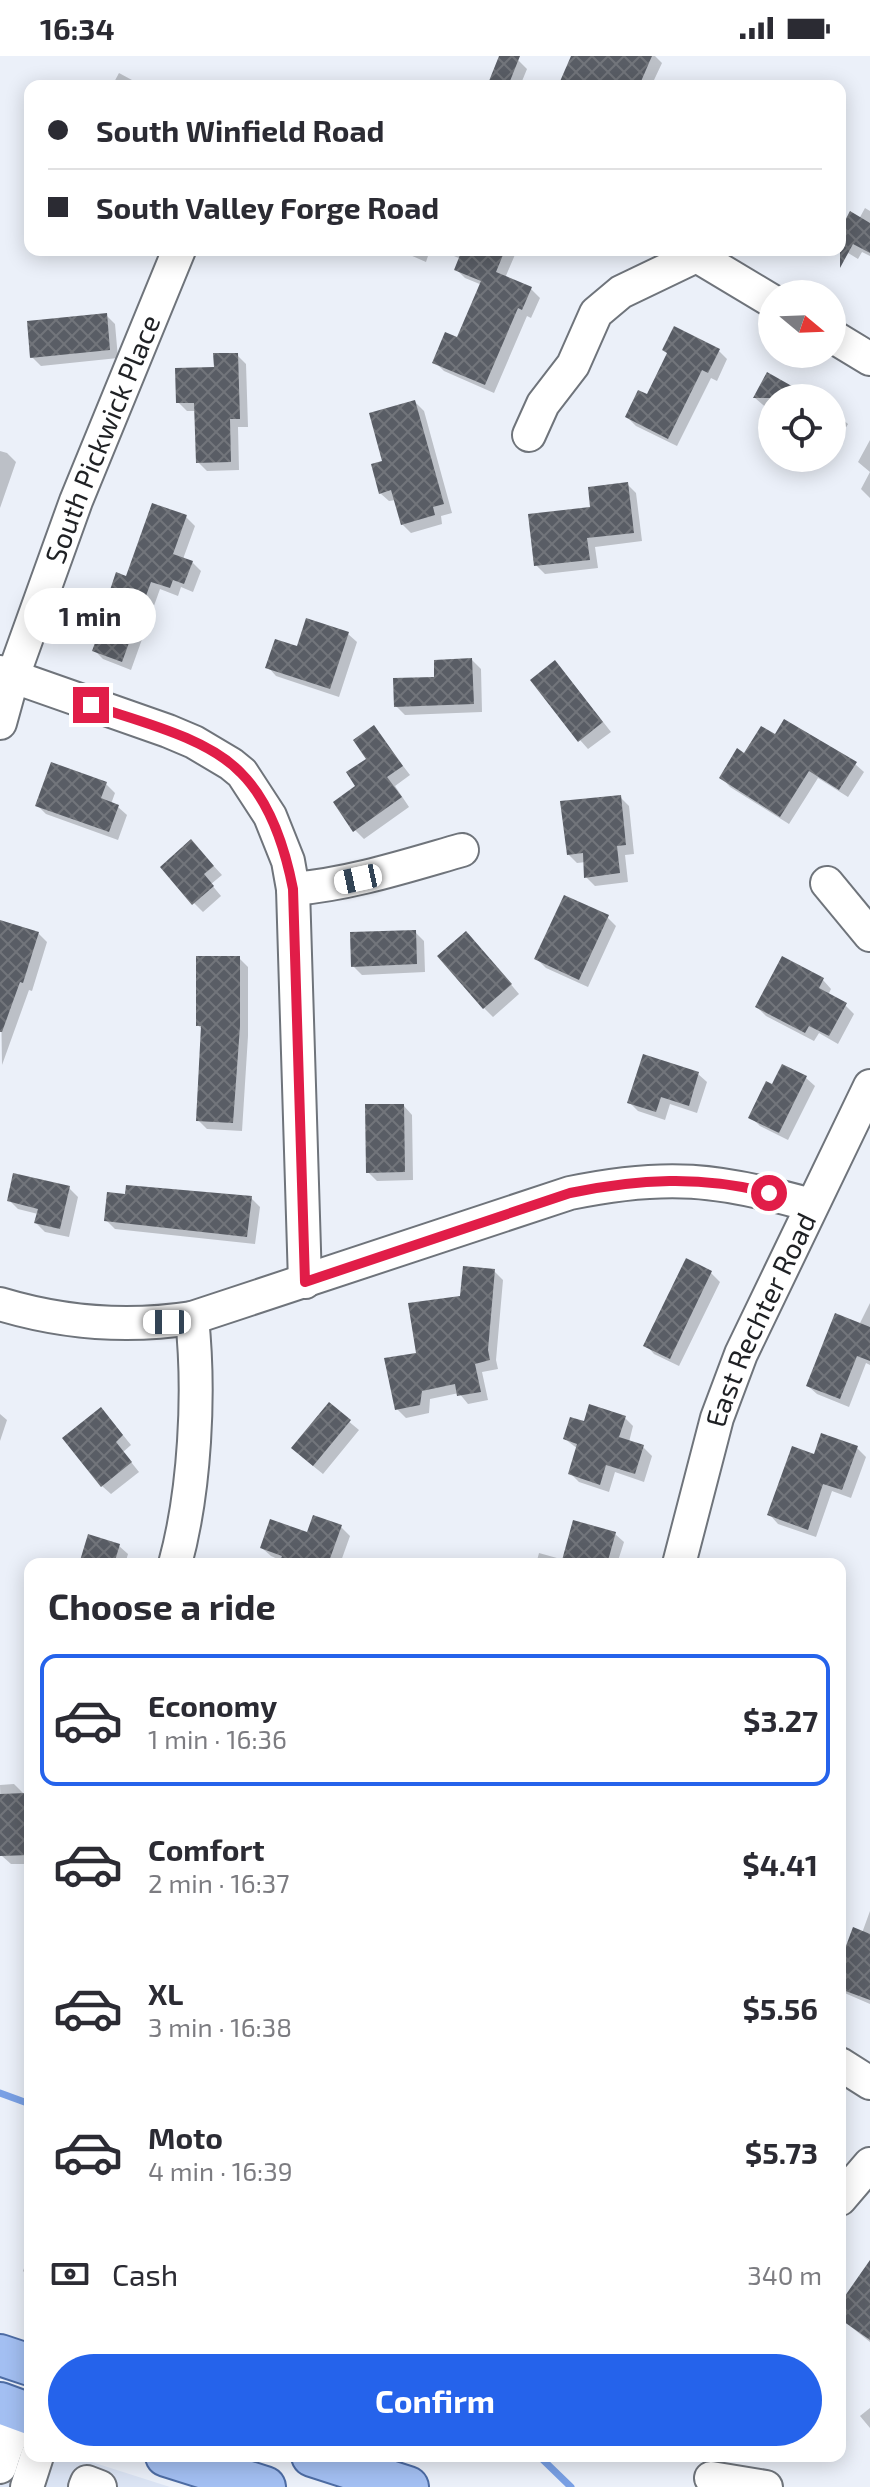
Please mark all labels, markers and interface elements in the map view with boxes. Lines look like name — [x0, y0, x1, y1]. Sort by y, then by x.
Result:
text: 16:34 — [40, 10, 115, 46]
text: South Winfield Road — [96, 112, 384, 148]
text: South Valley Forge Road — [96, 189, 439, 225]
north arrow — [758, 280, 846, 368]
map controls — [758, 280, 846, 472]
street label: South Pickwick Place — [37, 309, 167, 568]
button: locate — [758, 384, 846, 472]
callout: 1 min — [25, 589, 157, 645]
text: 1 min — [59, 600, 121, 631]
route end — [73, 687, 109, 723]
car — [332, 862, 384, 896]
route start — [751, 1175, 787, 1211]
street label: East Rechter Road — [697, 1207, 822, 1430]
car — [143, 1310, 191, 1334]
text: Choose a ride — [48, 1584, 276, 1627]
icon: car — [52, 1684, 124, 1756]
text: Economy — [148, 1687, 277, 1723]
text: $3.27 — [743, 1702, 818, 1738]
text: 1 min · 16:36 — [148, 1723, 287, 1754]
icon: car — [52, 1828, 124, 1900]
text: Comfort — [148, 1831, 265, 1867]
text: $4.41 — [742, 1846, 818, 1882]
text: 2 min · 16:37 — [148, 1867, 290, 1898]
icon: car — [52, 1972, 124, 2044]
text: XL — [148, 1975, 183, 2011]
text: $5.56 — [742, 1990, 818, 2026]
text: 3 min · 16:38 — [148, 2011, 292, 2042]
icon: car — [52, 2116, 124, 2188]
text: Moto — [148, 2119, 223, 2155]
text: $5.73 — [745, 2134, 818, 2170]
text: 4 min · 16:39 — [148, 2155, 293, 2186]
icon: cash — [48, 2252, 92, 2296]
text: Cash — [112, 2256, 178, 2292]
text: 340 m — [747, 2259, 822, 2290]
button: Confirm — [48, 2354, 822, 2446]

